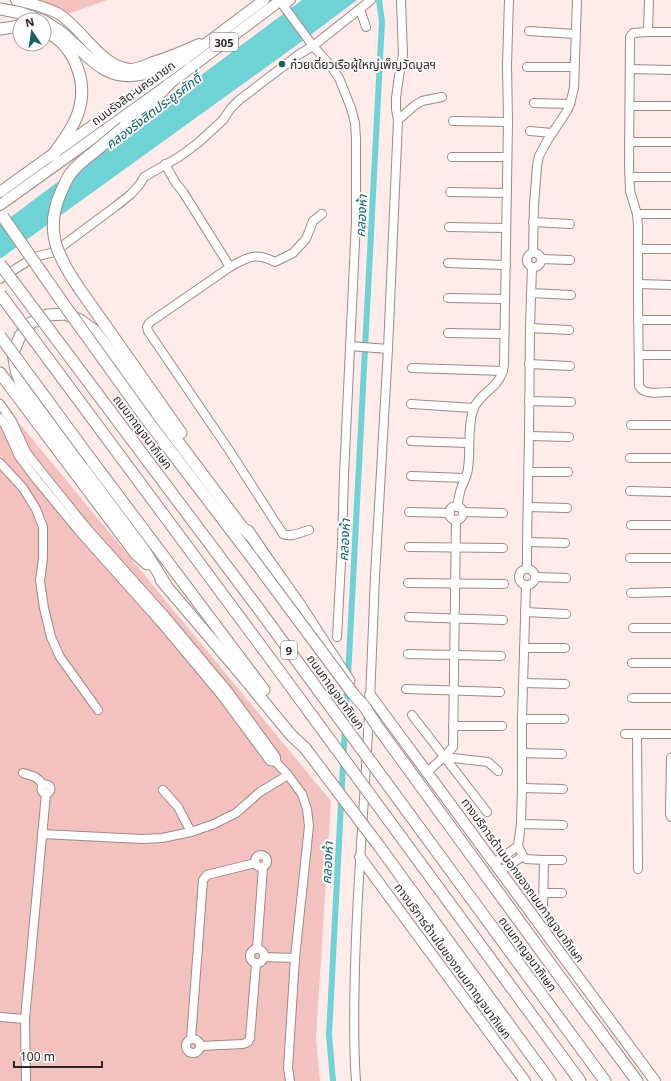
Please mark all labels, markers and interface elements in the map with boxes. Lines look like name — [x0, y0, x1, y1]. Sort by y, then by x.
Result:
north arrow — [12, 12, 52, 52]
text: N — [24, 13, 36, 30]
road number: 305 — [210, 33, 238, 51]
place label: ก๋วยเตี๋ยวเรือผู้ใหญ่เพ็ญวัดมูลฯ — [290, 56, 436, 73]
street label: ถนนรังสิต-นครนายก — [88, 57, 178, 129]
marker: ก๋วยเตี๋ยวเรือผู้ใหญ่เพ็ญวัดมูลฯ — [277, 59, 287, 69]
water label: คลองรังสิตประยูรศักดิ์ — [101, 67, 208, 153]
water label: คลองห้า — [351, 193, 371, 238]
street label: ถนนกาญจนาภิเษก — [109, 391, 177, 473]
water label: คลองห้า — [334, 517, 354, 562]
road number: 9 — [281, 641, 297, 659]
street label: ถนนกาญจนาภิเษก — [303, 651, 369, 733]
street label: ทางบริการด้านนอกของถนนกาญจนาภิเษก — [458, 795, 588, 965]
water label: คลองห้า — [317, 840, 337, 885]
street label: ทางบริการด้านในของถนนกาญจนาภิเษก — [391, 880, 515, 1042]
street label: ถนนกาญจนาภิเษก — [496, 914, 560, 994]
scale bar — [14, 1043, 102, 1069]
text: 100 m — [20, 1048, 55, 1065]

